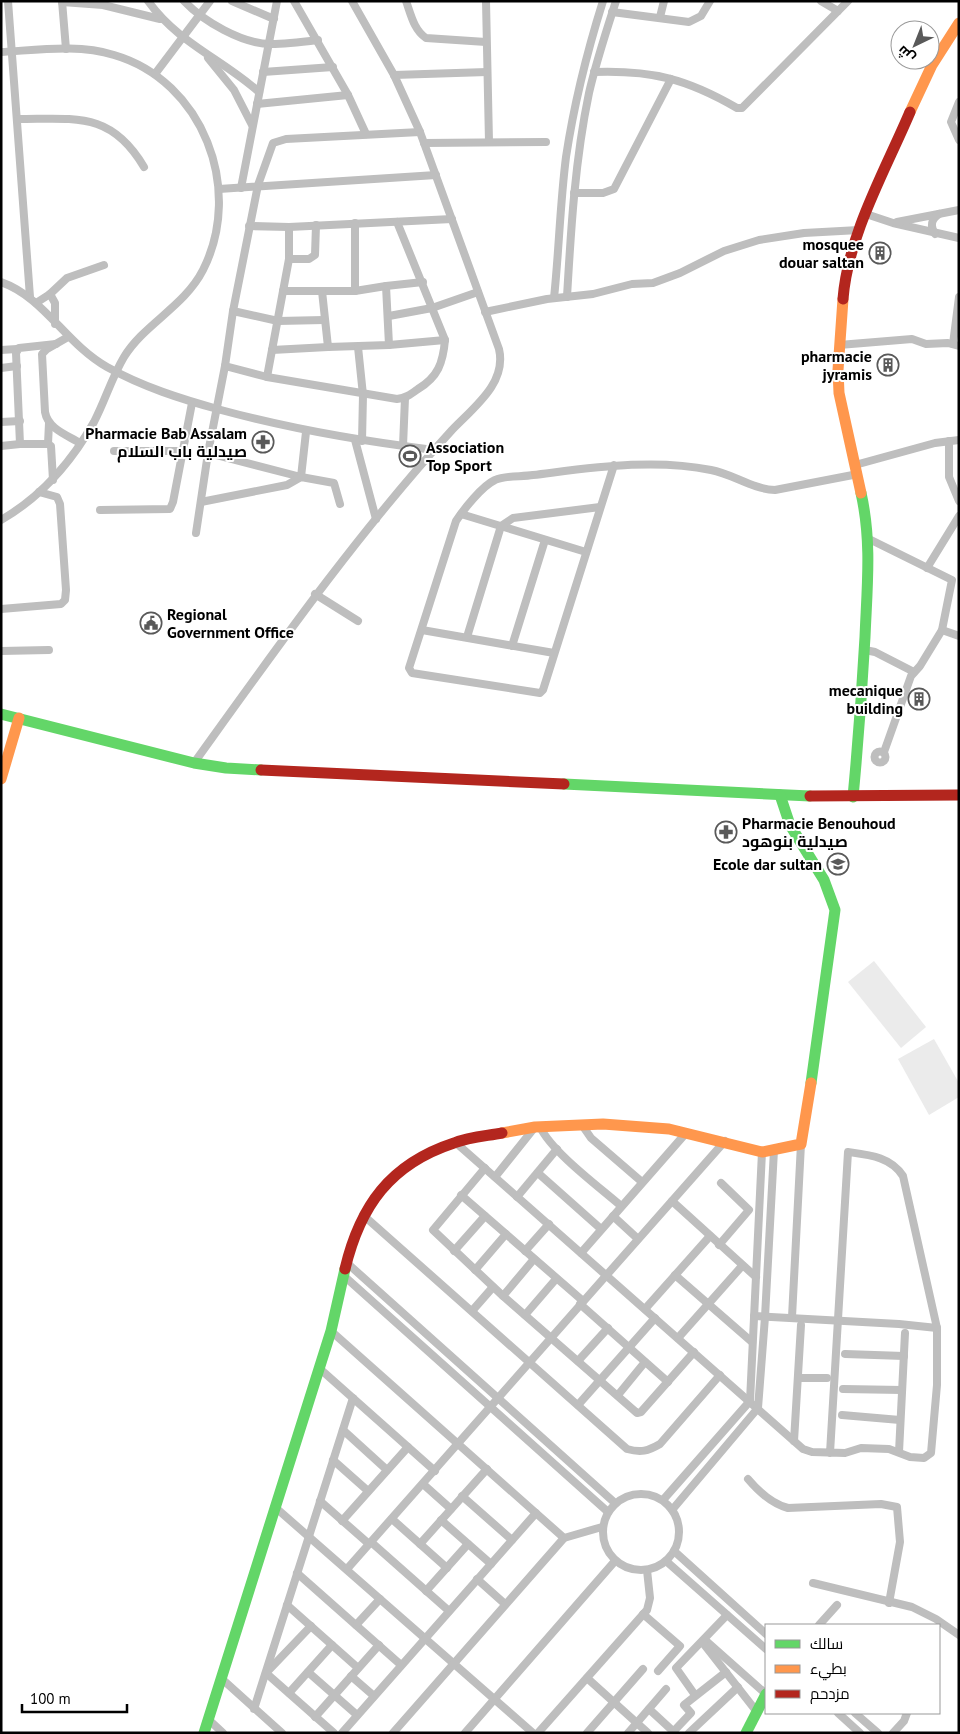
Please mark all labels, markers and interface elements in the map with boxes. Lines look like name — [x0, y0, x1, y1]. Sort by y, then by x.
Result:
north arrow — [890, 20, 940, 70]
text: ش — [893, 42, 919, 67]
place label: mosquee douar saltan — [779, 234, 864, 272]
building icon: mosquee douar saltan — [868, 241, 892, 265]
place label: pharmacie jyramis — [801, 346, 872, 384]
building icon: pharmacie jyramis — [876, 353, 900, 377]
place label: Pharmacie Bab Assalam صيدلية باب السلام — [85, 423, 247, 463]
pharmacy icon: Pharmacie Bab Assalam صيدلية باب السلام — [251, 430, 275, 454]
place label: Association Top Sport — [426, 437, 504, 475]
sports icon: Association Top Sport — [398, 444, 422, 468]
place label: Regional Government Office — [167, 604, 294, 642]
public building icon: Regional Government Office — [139, 611, 163, 635]
place label: mecanique building — [829, 680, 903, 718]
building icon: mecanique building — [907, 687, 931, 711]
place label: Pharmacie Benouhoud صيدلية بنوهود — [742, 813, 896, 851]
pharmacy icon: Pharmacie Benouhoud صيدلية بنوهود — [714, 820, 738, 844]
school or university icon: Ecole dar sultan — [826, 852, 850, 876]
place label: Ecole dar sultan — [713, 854, 822, 874]
legend — [765, 1624, 940, 1714]
text: سالك — [810, 1634, 843, 1653]
text: بطيء — [810, 1659, 847, 1681]
scale bar — [22, 1682, 128, 1714]
text: مزدحم — [810, 1684, 850, 1704]
text: 100 m — [30, 1689, 71, 1708]

